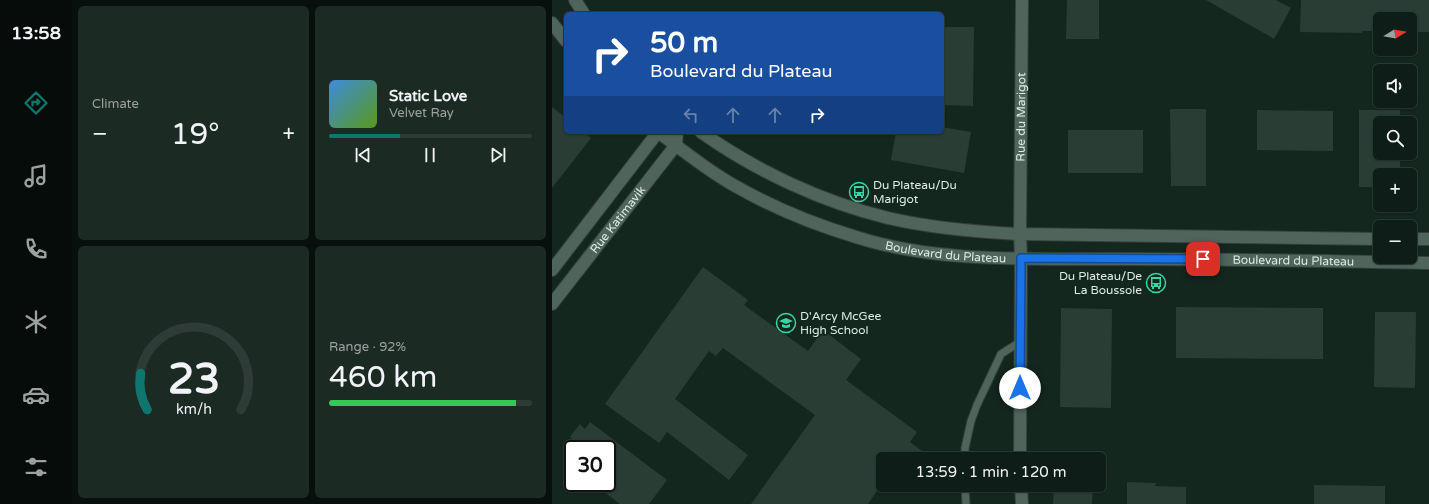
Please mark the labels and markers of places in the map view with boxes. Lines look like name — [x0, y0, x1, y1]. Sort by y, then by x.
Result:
place label: Du Plateau/Du Marigot — [873, 178, 957, 206]
bus stop icon: Du Plateau/Du Marigot — [848, 181, 870, 203]
pin — [1186, 242, 1220, 276]
place label: Du Plateau/De La Boussole — [1059, 269, 1142, 297]
bus stop icon: Du Plateau/De La Boussole — [1145, 272, 1167, 294]
place label: D'Arcy McGee High School — [800, 309, 881, 337]
school or university icon: D'Arcy McGee High School — [775, 312, 797, 334]

